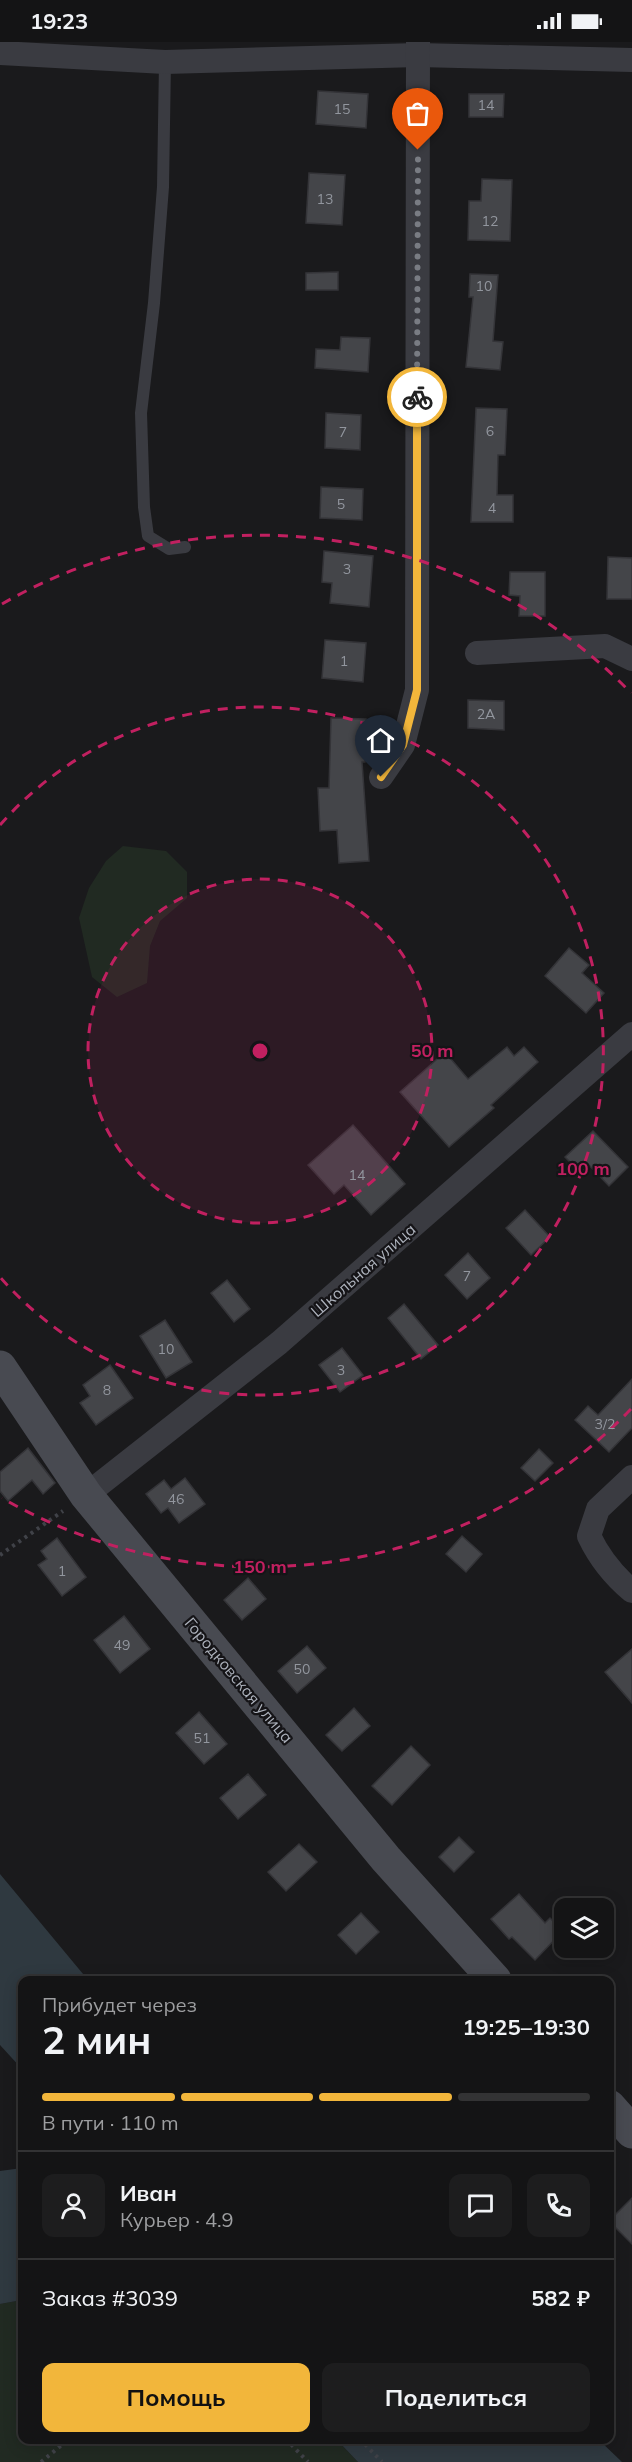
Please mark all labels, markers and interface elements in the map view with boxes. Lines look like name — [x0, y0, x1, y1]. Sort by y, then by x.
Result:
text: 19:23 — [30, 7, 88, 35]
pin — [392, 88, 443, 150]
house number: 14 — [478, 96, 495, 114]
icon: bag — [401, 97, 434, 130]
house number: 15 — [334, 100, 350, 118]
house number: 13 — [317, 190, 333, 208]
house number: 12 — [482, 212, 498, 230]
house number: 10 — [476, 277, 492, 295]
courier — [387, 367, 447, 427]
icon: bike — [401, 381, 434, 414]
house number: 6 — [486, 422, 494, 440]
house number: 7 — [339, 423, 347, 441]
house number: 5 — [337, 495, 345, 513]
house number: 4 — [488, 499, 497, 517]
house number: 3 — [343, 560, 351, 578]
house number: 1 — [340, 652, 348, 670]
house number: 2А — [477, 705, 496, 723]
pin — [355, 715, 406, 777]
icon: home — [364, 724, 397, 757]
text: 50 m — [411, 1039, 453, 1062]
centre of rings — [250, 1041, 270, 1061]
text: 100 m — [556, 1157, 610, 1180]
house number: 14 — [349, 1166, 366, 1184]
street label: Школьная улица — [307, 1219, 419, 1321]
house number: 7 — [463, 1267, 471, 1285]
house number: 10 — [158, 1340, 174, 1358]
house number: 3 — [337, 1361, 345, 1379]
house number: 8 — [103, 1381, 111, 1399]
house number: 3/2 — [595, 1415, 615, 1433]
house number: 46 — [168, 1490, 184, 1508]
text: 150 m — [233, 1555, 287, 1578]
house number: 1 — [58, 1562, 66, 1580]
street label: Городковская улица — [181, 1613, 297, 1747]
house number: 49 — [114, 1636, 130, 1654]
house number: 50 — [294, 1660, 310, 1678]
house number: 51 — [194, 1729, 210, 1747]
map controls — [554, 1898, 614, 1958]
button: layers — [554, 1898, 614, 1958]
text: Прибудет через — [42, 1992, 197, 2017]
text: 19:25–19:30 — [462, 2013, 590, 2041]
text: 2 мин — [42, 2015, 151, 2064]
text: В пути · 110 m — [42, 2110, 178, 2135]
button: person — [42, 2174, 105, 2237]
button: chat — [449, 2174, 512, 2237]
button: phone — [527, 2174, 590, 2237]
text: Иван — [120, 2179, 177, 2207]
text: Курьер · 4.9 — [120, 2207, 234, 2232]
text: Заказ #3039 — [42, 2284, 178, 2312]
text: 582 ₽ — [531, 2284, 590, 2312]
button: Помощь — [42, 2363, 310, 2432]
button: Поделиться — [322, 2363, 590, 2432]

